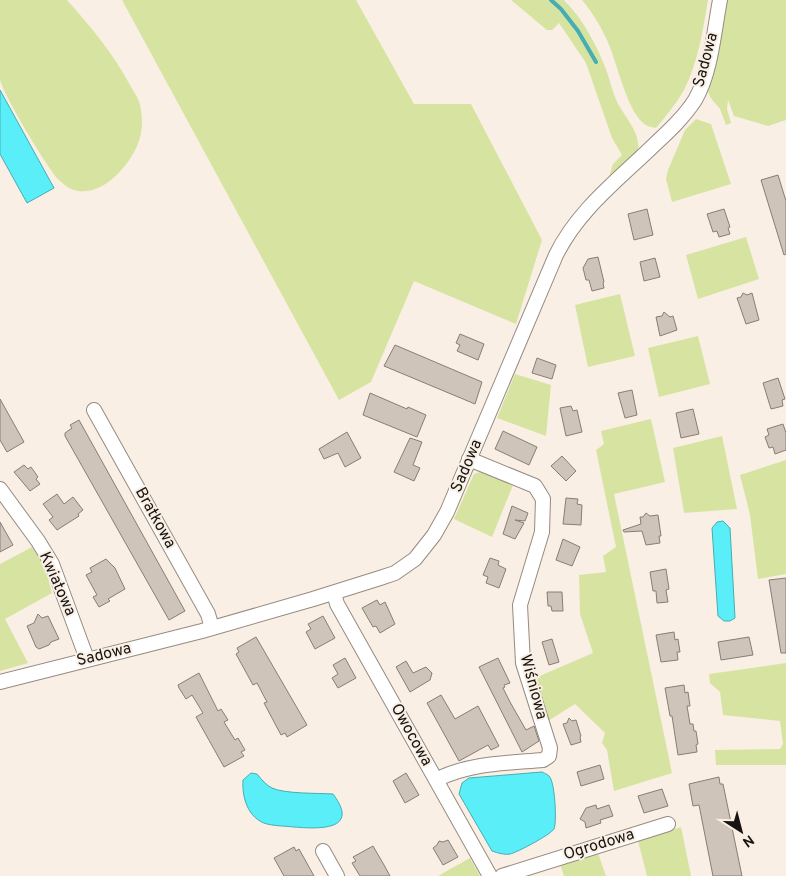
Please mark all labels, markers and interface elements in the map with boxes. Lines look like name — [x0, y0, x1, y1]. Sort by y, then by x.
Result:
street label: Sadowa — [689, 31, 723, 89]
street label: Sadowa — [447, 436, 487, 496]
street label: Bratkowa — [130, 484, 180, 552]
street label: Kwiatowa — [34, 549, 80, 619]
street label: Sadowa — [75, 639, 133, 671]
street label: Wiśniowa — [515, 652, 551, 722]
street label: Owocowa — [386, 700, 436, 770]
north arrow — [716, 806, 766, 856]
street label: Ogrodowa — [561, 825, 637, 865]
text: N — [739, 830, 757, 850]

